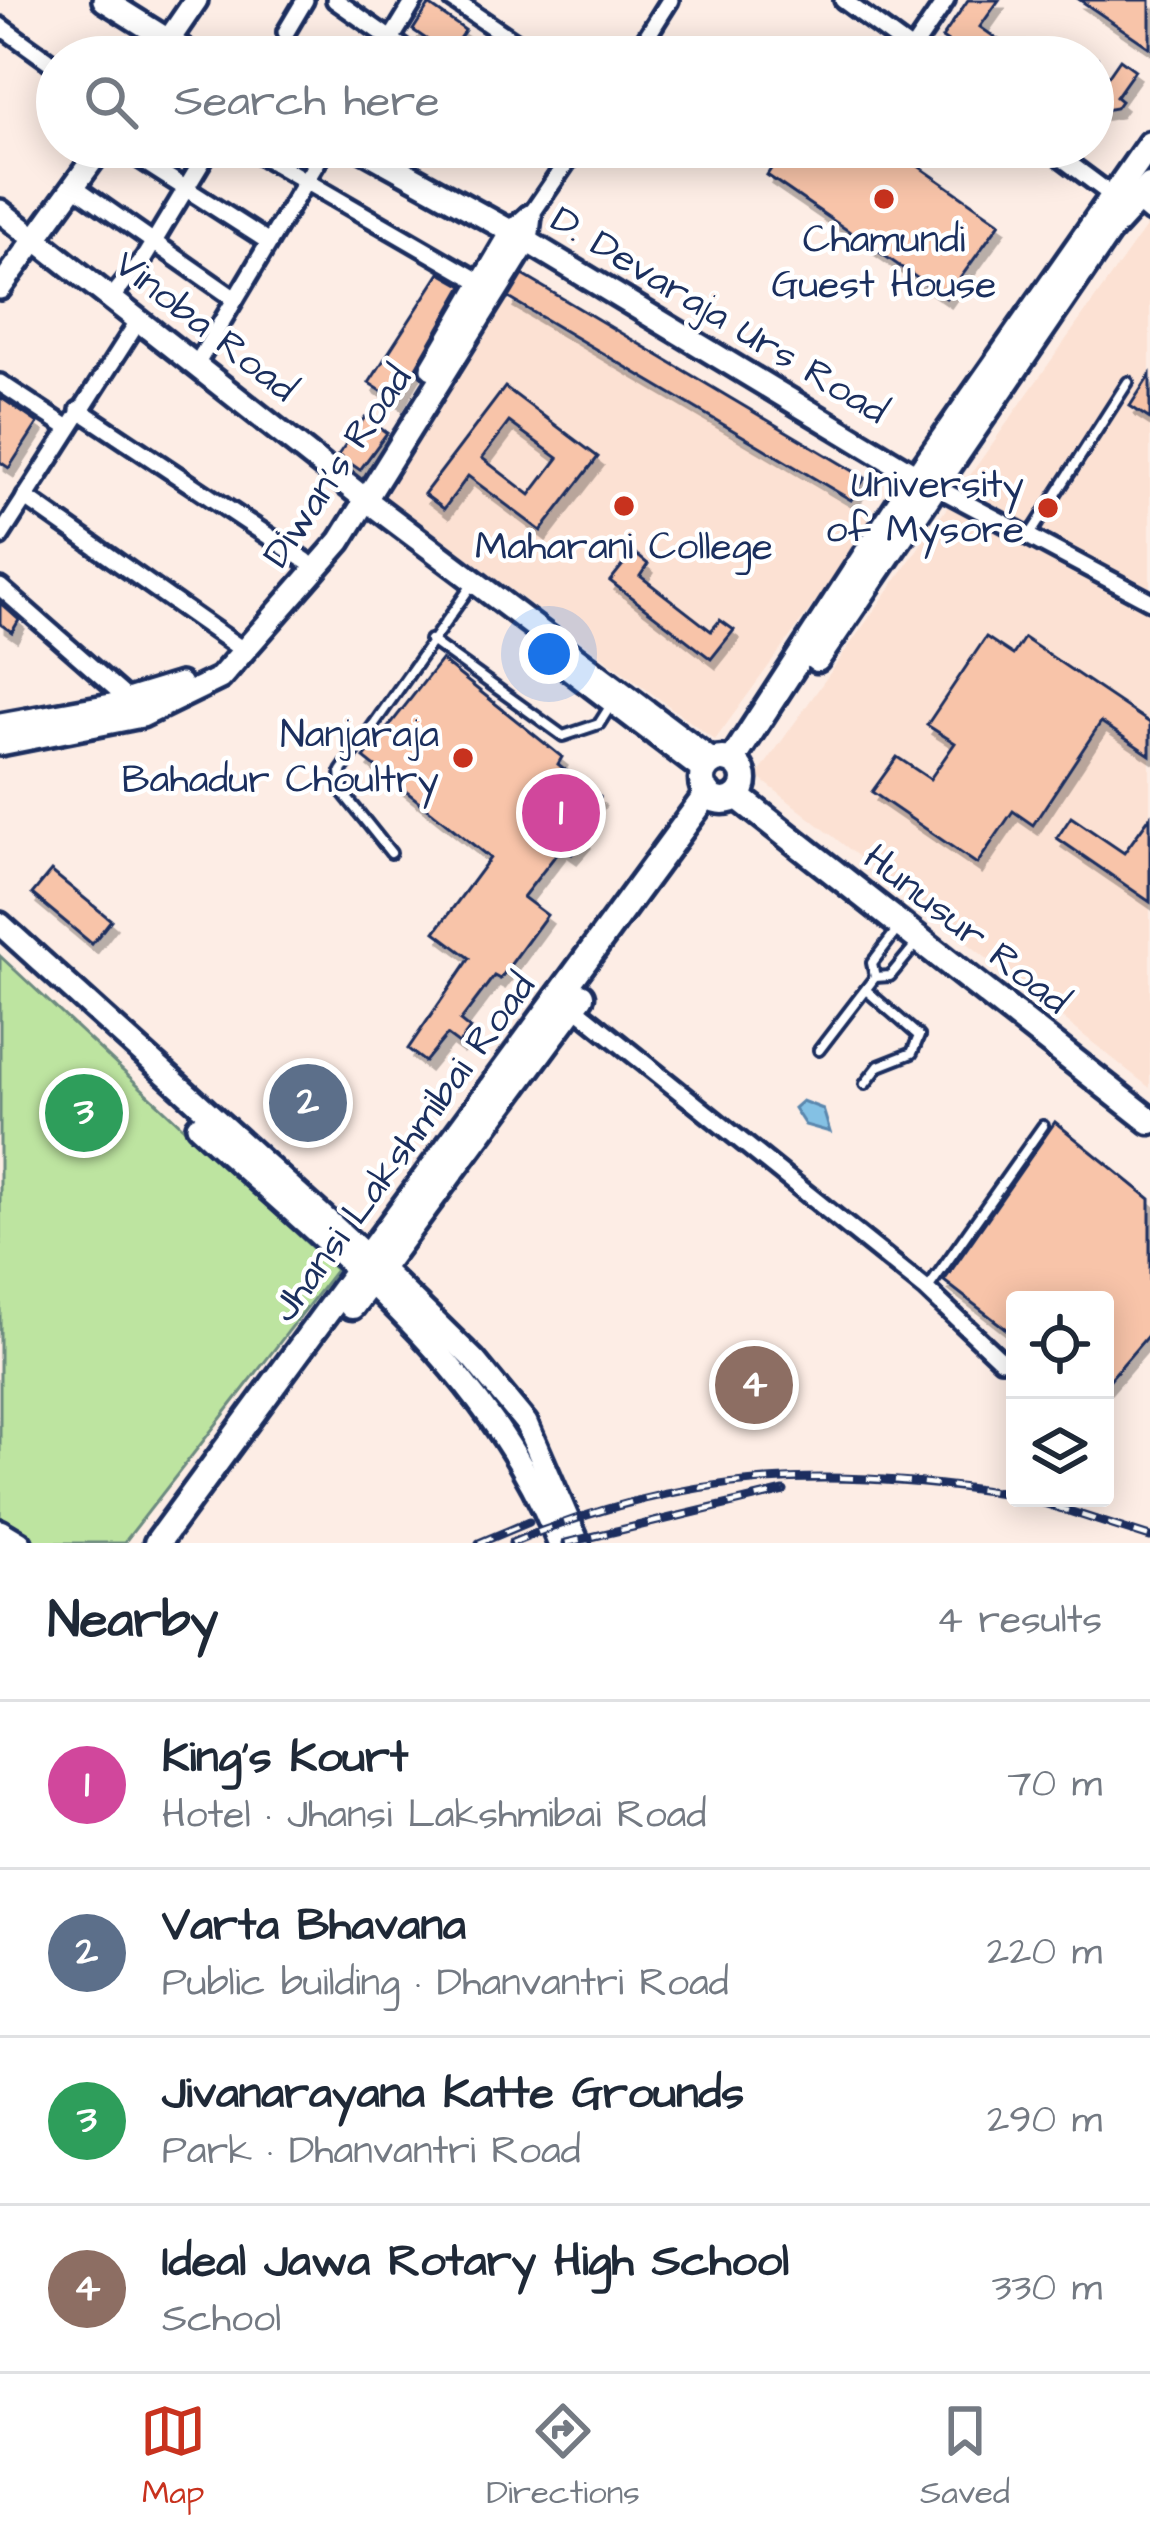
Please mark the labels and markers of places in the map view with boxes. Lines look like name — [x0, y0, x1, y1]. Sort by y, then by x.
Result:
marker: Chamundi Guest House — [871, 186, 897, 212]
place label: Chamundi Guest House — [772, 214, 996, 313]
place label: University of Mysore — [825, 459, 1024, 559]
marker: Maharani College — [611, 493, 637, 519]
marker: University of Mysore — [1035, 495, 1061, 521]
place label: Maharani College — [475, 521, 773, 575]
place label: Nanjaraja Bahadur Choultry — [122, 709, 439, 809]
marker: Nanjaraja Bahadur Choultry — [450, 745, 476, 771]
pin: 1 — [522, 768, 600, 858]
pin: 2 — [269, 1058, 347, 1148]
pin: 3 — [45, 1068, 123, 1158]
pin: 4 — [715, 1340, 793, 1430]

